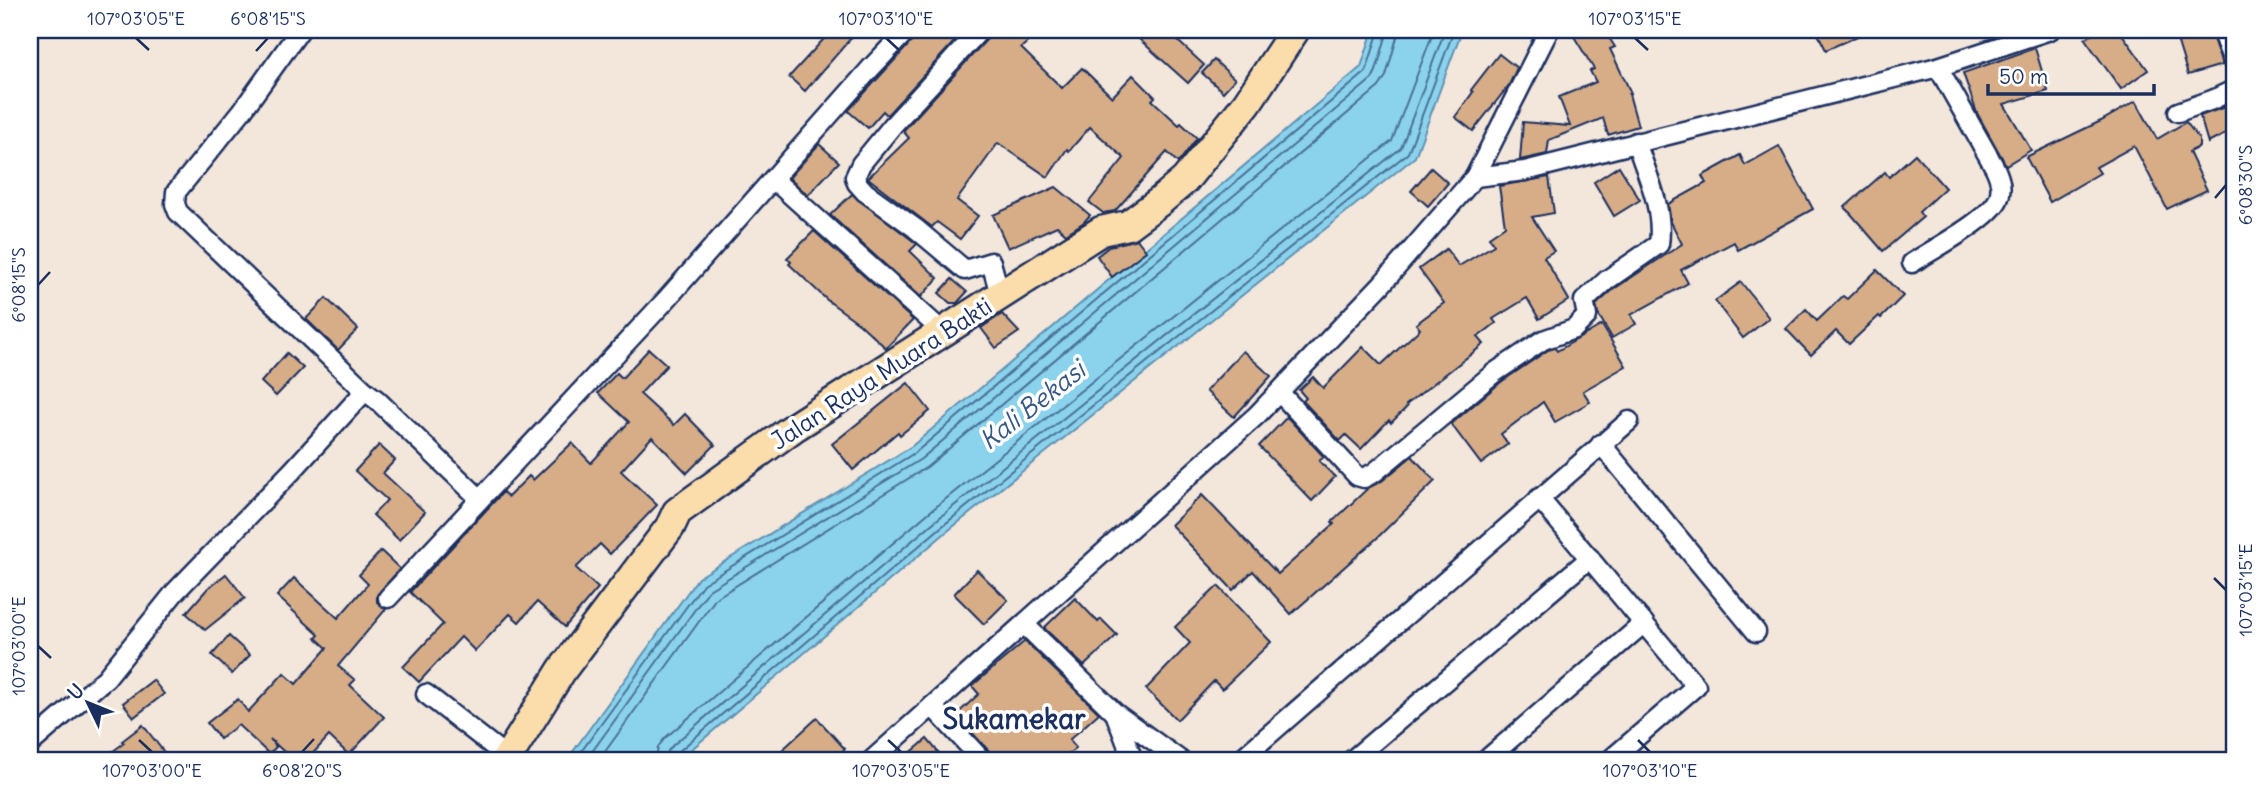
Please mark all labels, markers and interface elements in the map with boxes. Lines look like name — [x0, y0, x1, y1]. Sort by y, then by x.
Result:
text: 107°03'05"E — [87, 7, 185, 30]
text: 6°08'15"S — [230, 7, 306, 30]
text: 107°03'10"E — [839, 7, 933, 30]
text: 107°03'15"E — [1588, 7, 1682, 30]
scale bar — [1988, 52, 2155, 96]
text: 50 m — [1999, 63, 2048, 90]
text: 6°08'30"S — [2234, 145, 2257, 225]
text: 6°08'15"S — [7, 247, 30, 323]
street label: Jalan Raya Muara Bakti — [765, 290, 997, 456]
water label: Kali Bekasi — [973, 352, 1094, 457]
text: 107°03'15"E — [2234, 543, 2257, 637]
text: 107°03'00"E — [7, 596, 30, 696]
north arrow — [52, 668, 122, 738]
text: U — [62, 678, 89, 704]
district label: Sukamekar — [942, 701, 1086, 737]
text: 107°03'00"E — [102, 759, 202, 782]
text: 6°08'20"S — [262, 759, 342, 782]
text: 107°03'05"E — [852, 759, 950, 782]
text: 107°03'10"E — [1603, 759, 1697, 782]

